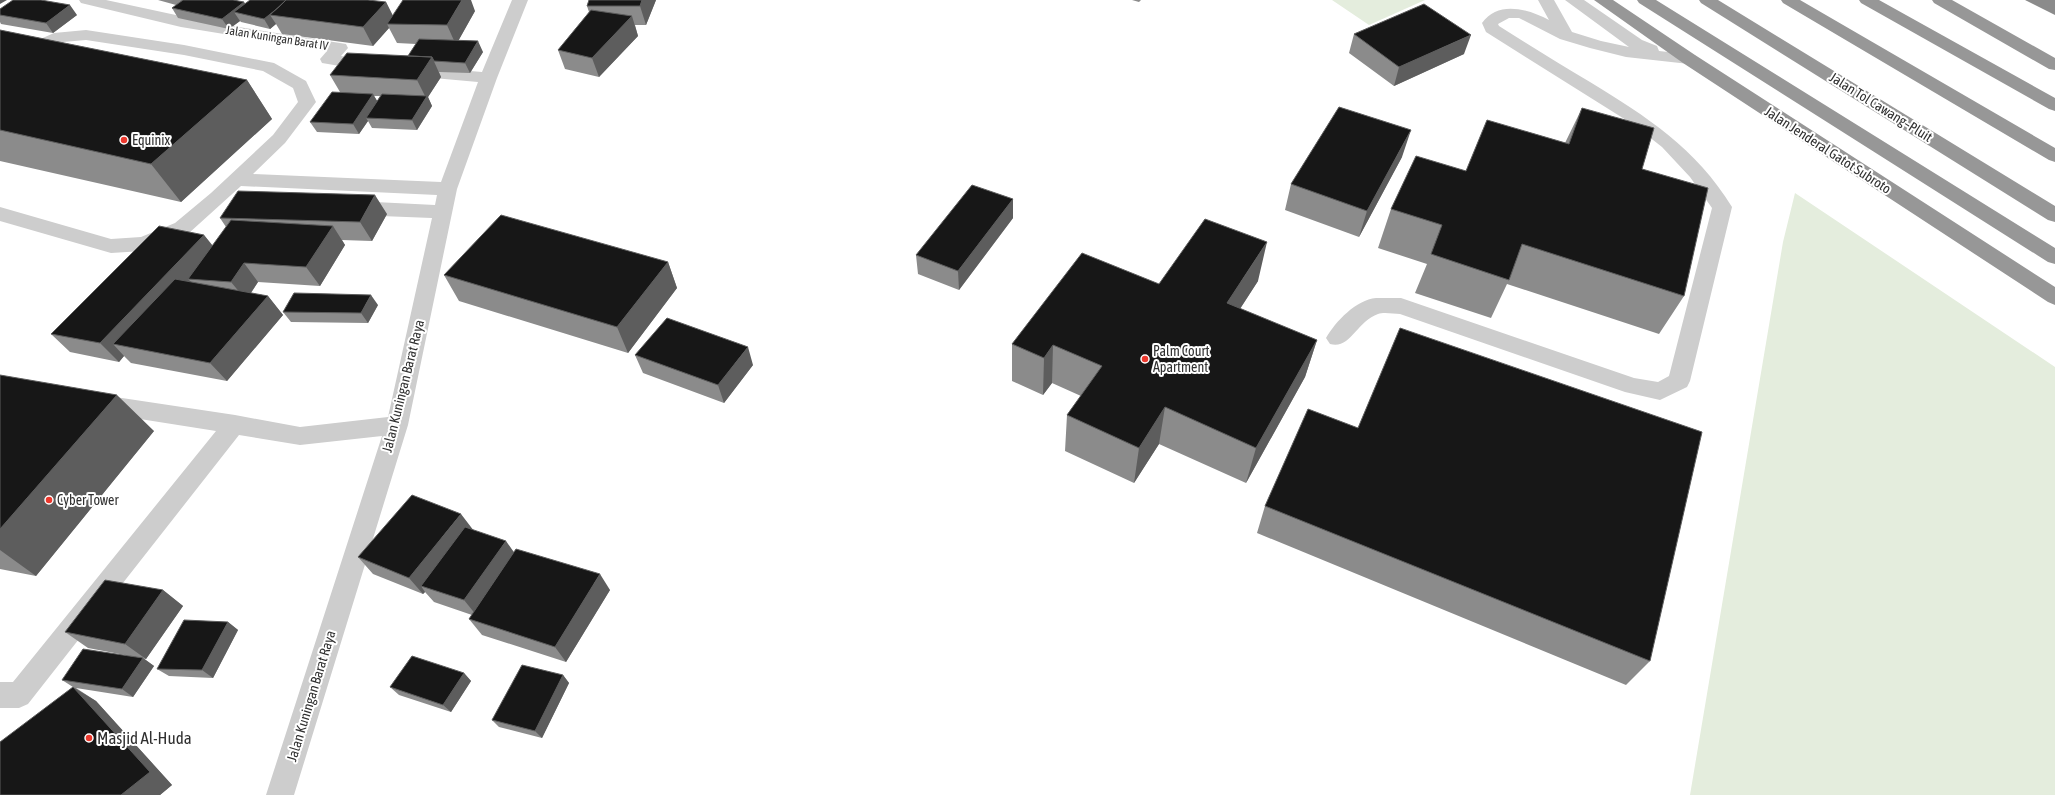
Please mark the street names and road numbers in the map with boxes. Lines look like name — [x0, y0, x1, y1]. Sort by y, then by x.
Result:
street label: Jalan Kuningan Barat IV — [225, 23, 329, 53]
street label: Jalan Tol Cawang–Pluit — [1827, 69, 1935, 145]
street label: Jalan Jenderal Gatot Subroto — [1762, 103, 1894, 197]
street label: Jalan Kuningan Barat Raya — [379, 318, 427, 454]
street label: Jalan Kuningan Barat Raya — [283, 629, 339, 763]

